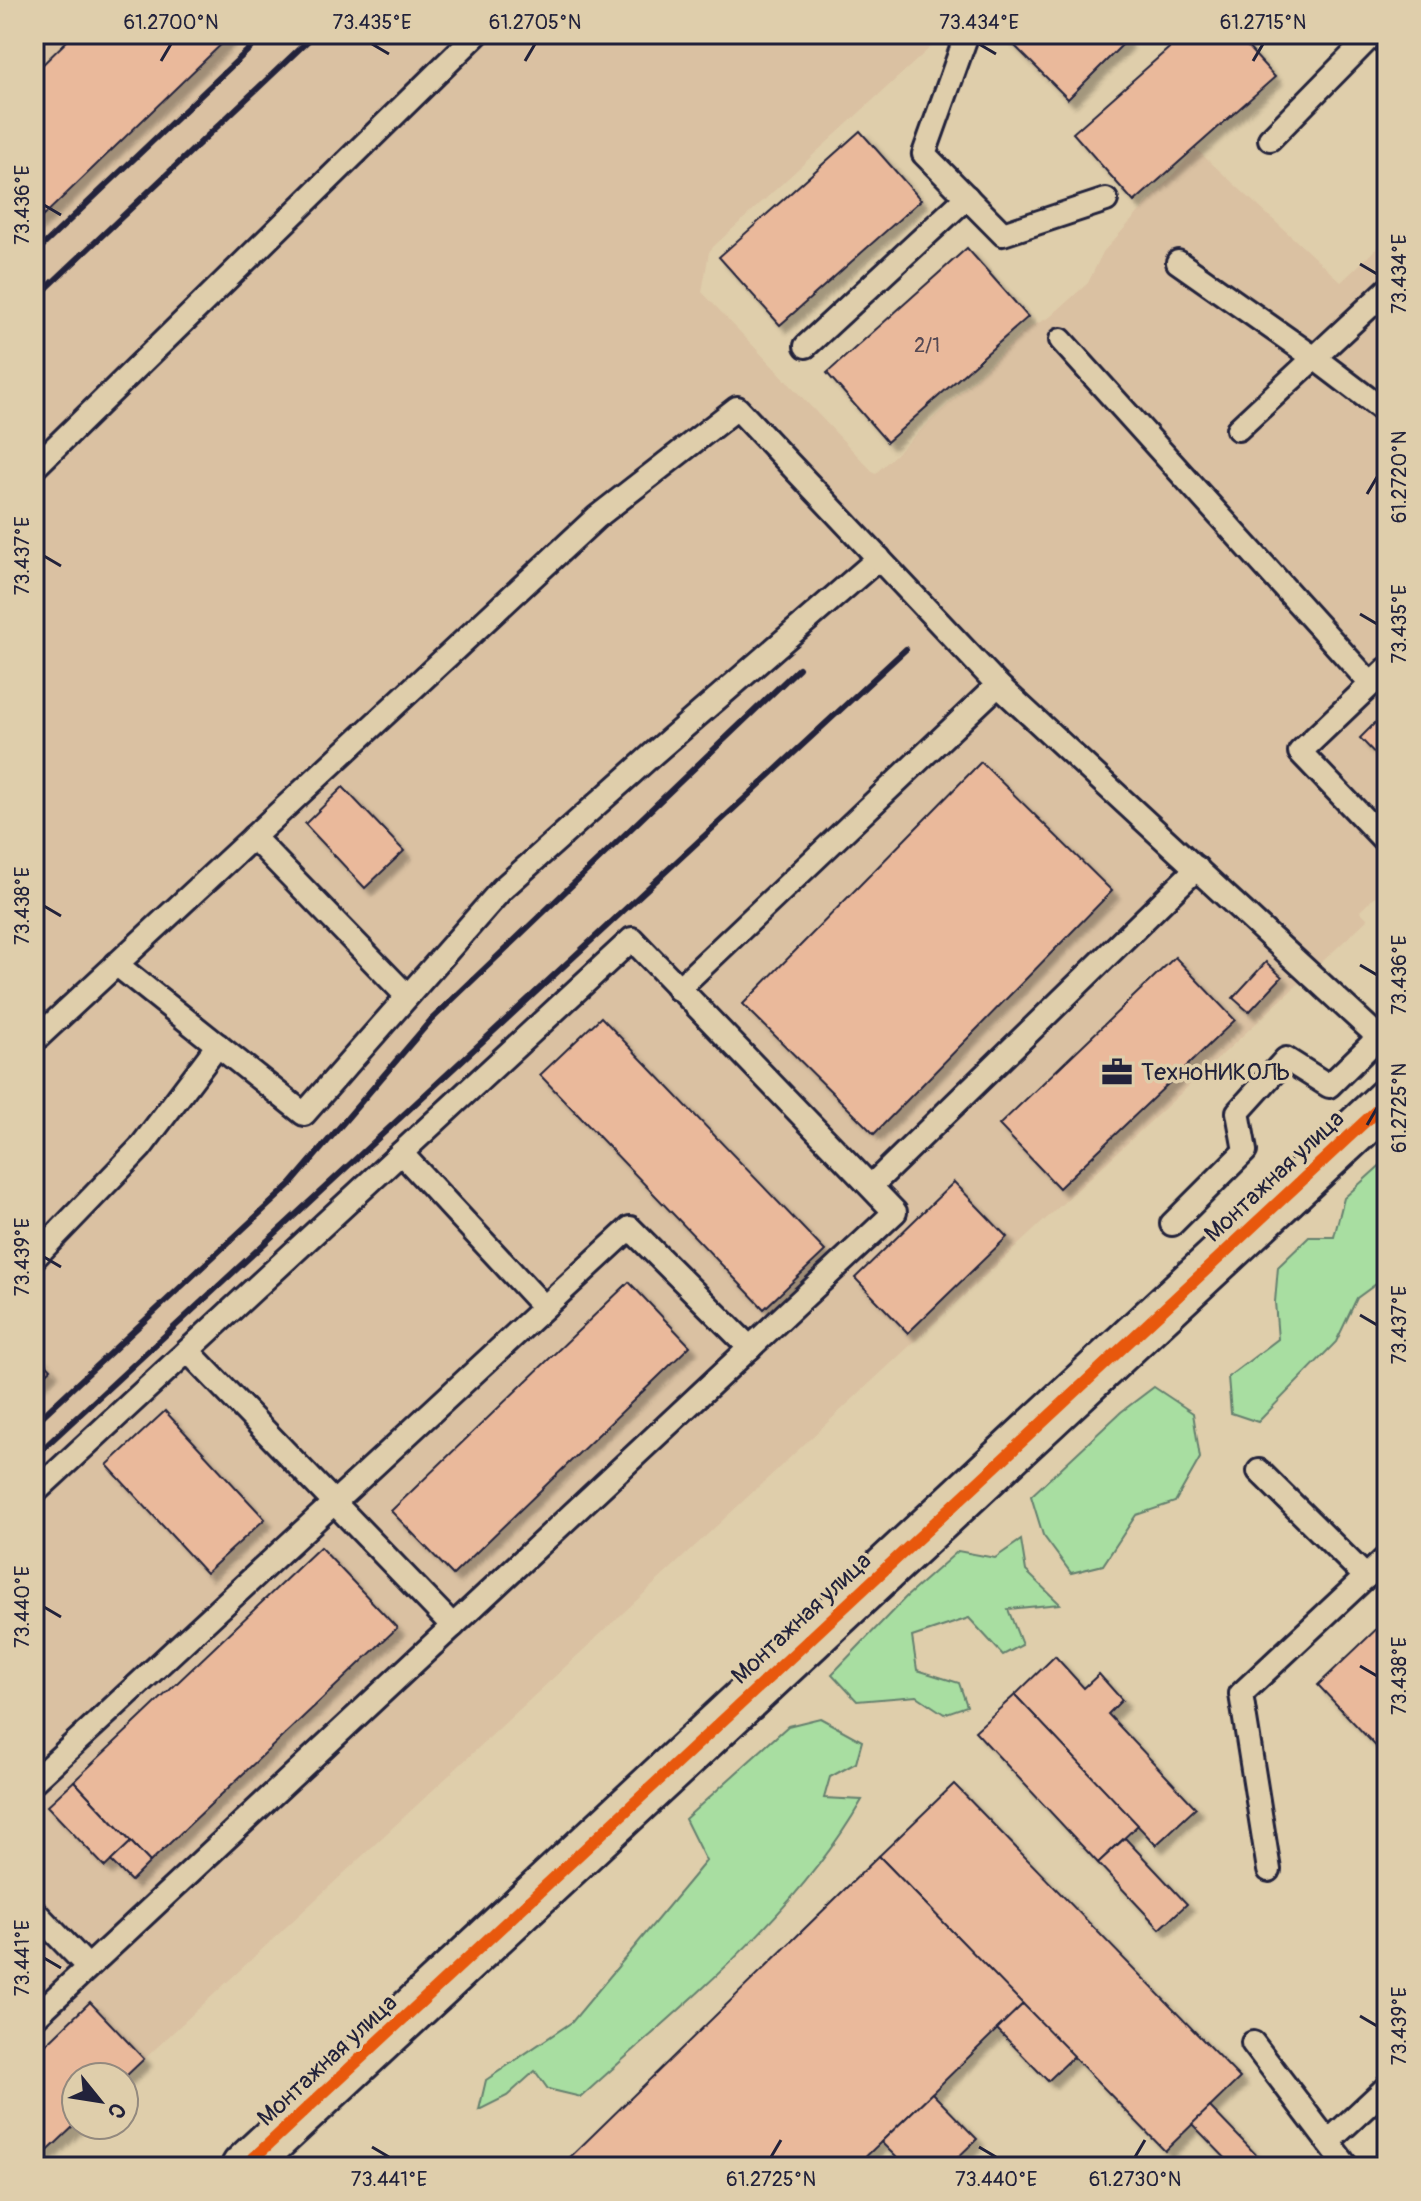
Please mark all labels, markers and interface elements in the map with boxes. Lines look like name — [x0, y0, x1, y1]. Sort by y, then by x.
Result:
text: 61.2700°N — [123, 10, 219, 35]
text: 73.435°E — [333, 10, 411, 35]
text: 61.2705°N — [489, 10, 581, 35]
text: 73.434°E — [939, 10, 1019, 35]
text: 61.2715°N — [1220, 10, 1306, 35]
text: 73.436°E — [10, 165, 35, 245]
text: 73.434°E — [1387, 234, 1412, 314]
house number: 2/1 — [914, 333, 940, 358]
text: 61.2720°N — [1387, 431, 1412, 523]
text: 73.437°E — [10, 517, 35, 595]
text: 73.435°E — [1387, 585, 1412, 663]
text: 73.438°E — [10, 867, 35, 945]
text: 73.436°E — [1387, 935, 1412, 1015]
office icon: ТехноНИКОЛЬ — [1100, 1055, 1134, 1089]
place label: ТехноНИКОЛЬ — [1141, 1058, 1290, 1087]
text: 61.2725°N — [1387, 1063, 1412, 1153]
street label: Монтажная улица — [1199, 1104, 1350, 1248]
text: 73.439°E — [10, 1218, 35, 1296]
text: 73.437°E — [1387, 1286, 1412, 1364]
street label: Монтажная улица — [726, 1546, 877, 1690]
text: 73.440°E — [10, 1566, 35, 1648]
text: 73.438°E — [1387, 1637, 1412, 1715]
text: 73.441°E — [10, 1920, 35, 1996]
text: 73.439°E — [1387, 1987, 1412, 2065]
street label: Монтажная улица — [252, 1988, 403, 2132]
north arrow — [60, 2061, 140, 2141]
text: С — [101, 2098, 132, 2124]
text: 73.441°E — [351, 2167, 427, 2192]
text: 61.2725°N — [726, 2167, 816, 2192]
text: 73.440°E — [955, 2167, 1037, 2192]
text: 61.2730°N — [1089, 2167, 1181, 2192]

